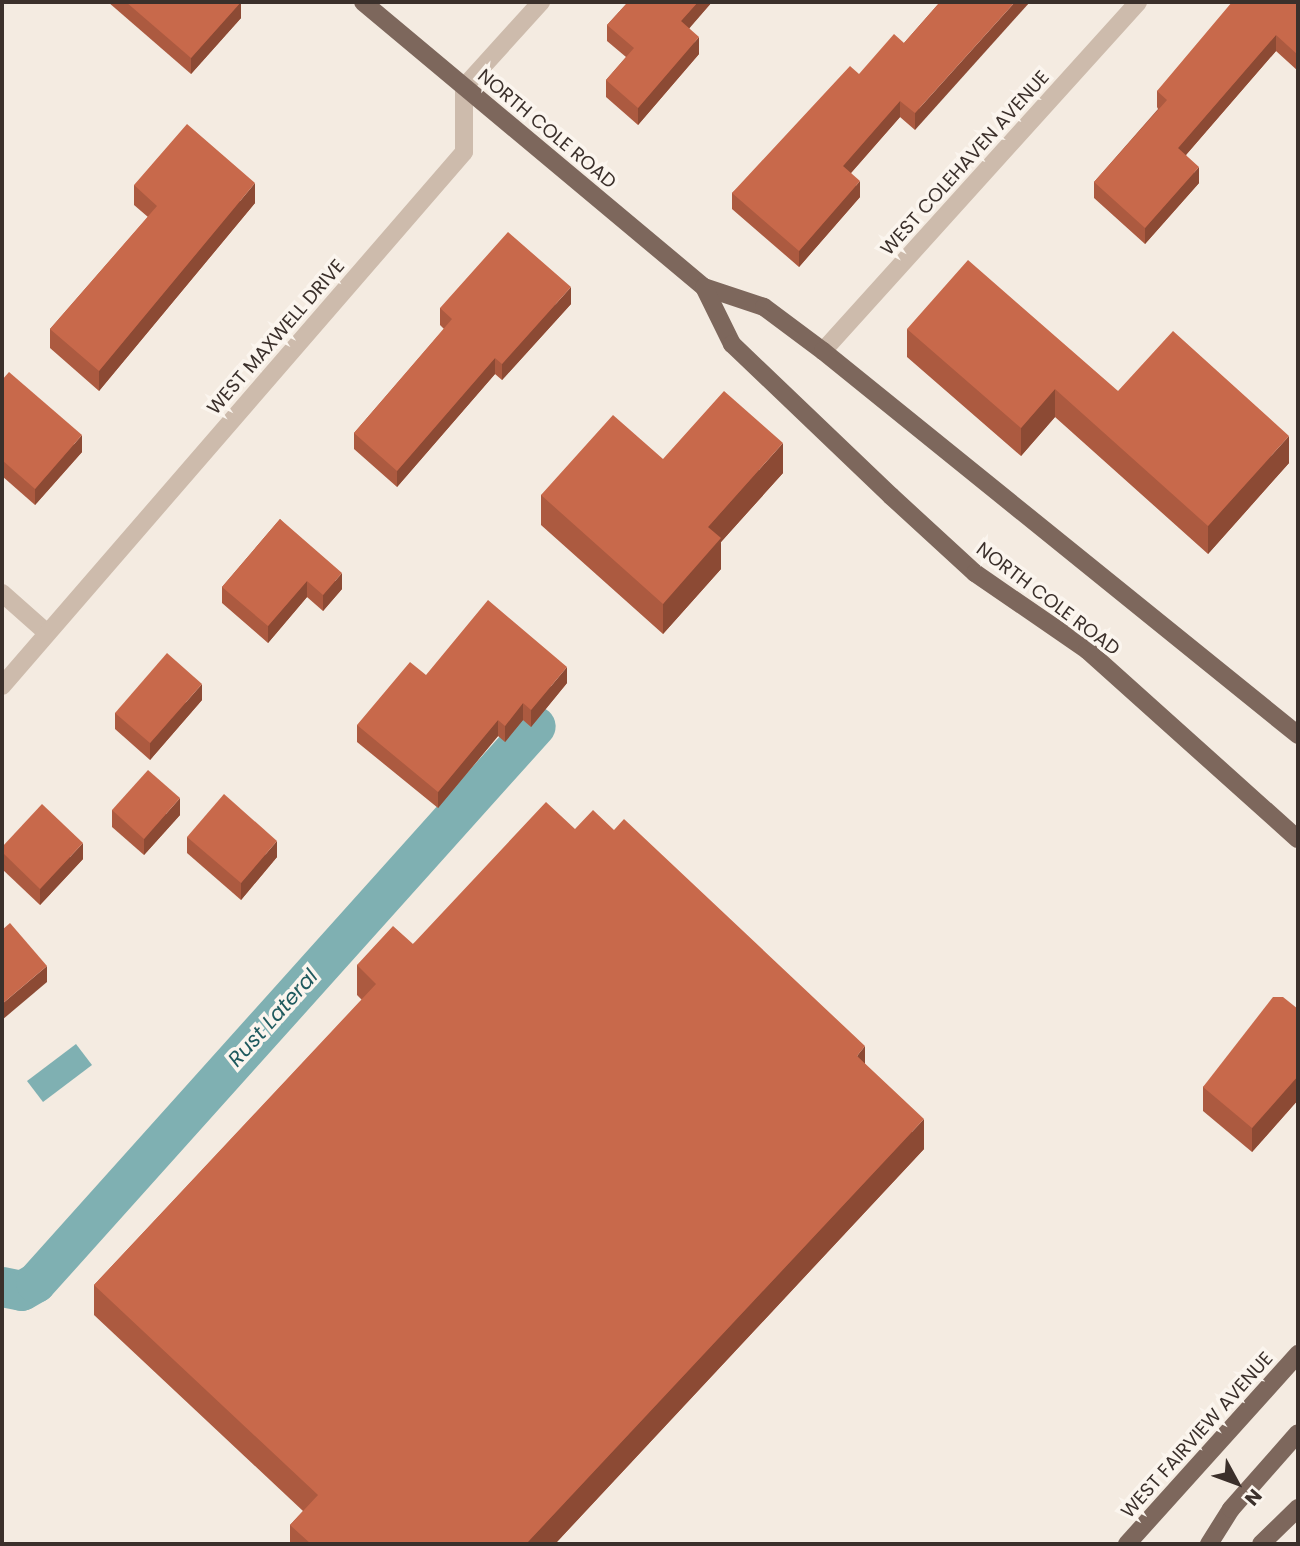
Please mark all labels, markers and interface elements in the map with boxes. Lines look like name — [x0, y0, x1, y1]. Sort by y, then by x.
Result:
street label: NORTH COLE ROAD — [473, 64, 621, 194]
street label: WEST COLEHAVEN AVENUE — [876, 66, 1054, 260]
street label: WEST MAXWELL DRIVE — [203, 255, 349, 419]
street label: NORTH COLE ROAD — [972, 538, 1124, 660]
water label: Rust Lateral — [223, 964, 323, 1072]
street label: WEST FAIRVIEW AVENUE — [1116, 1347, 1278, 1523]
north arrow — [1202, 1448, 1272, 1518]

